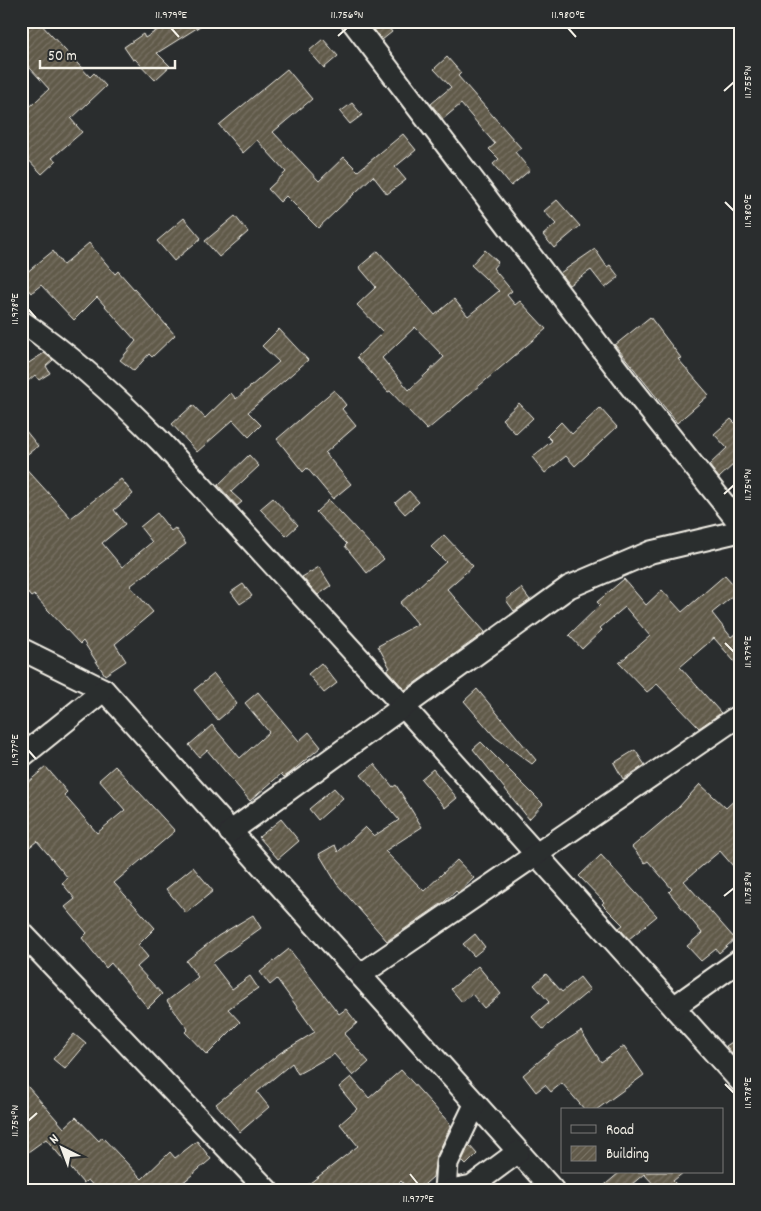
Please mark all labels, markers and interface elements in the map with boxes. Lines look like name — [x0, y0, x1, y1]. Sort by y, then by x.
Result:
text: 11.979°E — [155, 7, 188, 24]
text: 11.756°N — [330, 7, 364, 24]
text: 11.980°E — [551, 7, 585, 24]
scale bar — [40, 38, 175, 70]
text: 50 m — [48, 46, 77, 68]
text: 11.755°N — [740, 66, 757, 98]
text: 11.980°E — [740, 194, 757, 228]
text: 11.978°E — [7, 293, 24, 325]
text: 11.754°N — [740, 469, 757, 501]
text: 11.979°E — [740, 635, 757, 668]
text: 11.977°E — [7, 734, 24, 766]
text: 11.753°N — [740, 872, 757, 904]
text: 11.978°E — [740, 1077, 757, 1109]
text: 11.754°N — [7, 1105, 24, 1137]
legend — [561, 1108, 724, 1174]
text: Road — [606, 1120, 634, 1142]
north arrow — [38, 1124, 88, 1174]
text: N — [45, 1130, 64, 1150]
text: Building — [606, 1144, 649, 1166]
text: 11.977°E — [402, 1191, 434, 1208]

